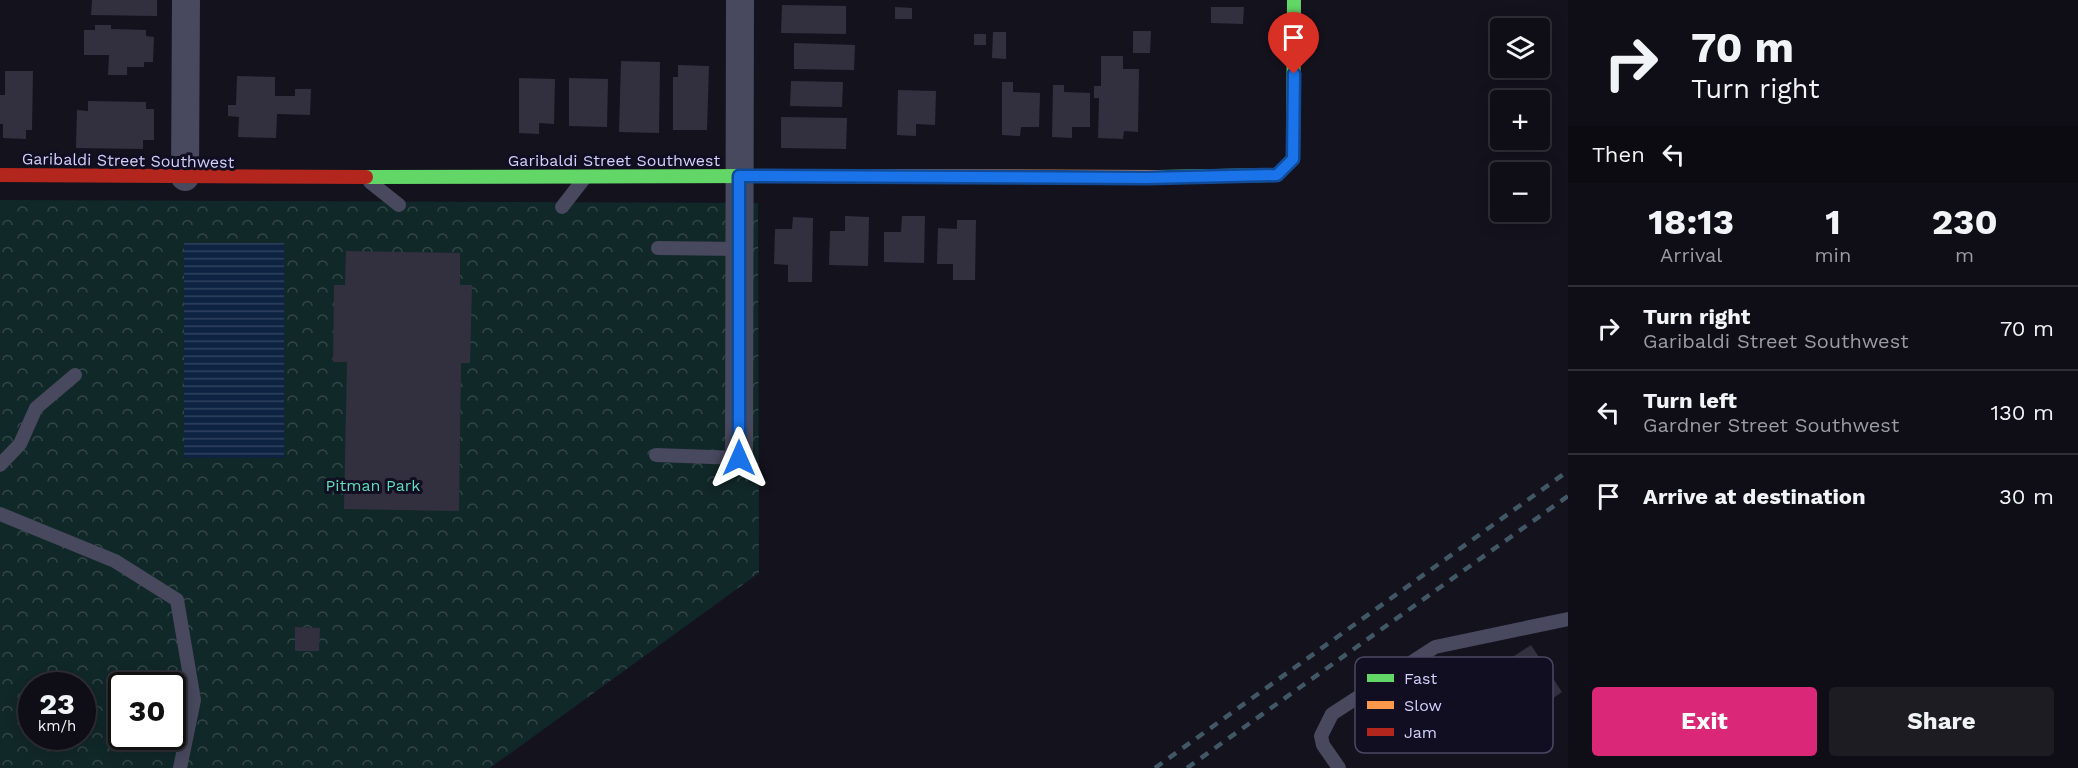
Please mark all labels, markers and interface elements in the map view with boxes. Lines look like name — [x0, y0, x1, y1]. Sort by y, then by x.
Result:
pin — [1268, 12, 1319, 74]
map controls — [1490, 18, 1550, 222]
button: layers — [1490, 18, 1550, 78]
icon: arrive — [1277, 21, 1310, 54]
text: 70 m — [1691, 23, 1794, 72]
icon: right — [1592, 24, 1670, 102]
text: Turn right — [1691, 73, 1820, 105]
button: + — [1490, 90, 1550, 150]
icon: left — [1657, 138, 1690, 171]
text: Then — [1592, 142, 1645, 167]
street label: Garibaldi Street Southwest — [22, 149, 235, 172]
street label: Garibaldi Street Southwest — [508, 151, 721, 170]
button: − — [1490, 162, 1550, 222]
text: 18:13 — [1648, 201, 1734, 243]
text: 1 — [1825, 201, 1841, 243]
text: 230 — [1932, 201, 1998, 243]
text: Arrival — [1660, 243, 1722, 267]
text: min — [1815, 243, 1851, 267]
text: m — [1955, 243, 1974, 267]
text: Turn right — [1643, 304, 1750, 329]
icon: right — [1592, 312, 1625, 345]
text: 70 m — [2000, 316, 2054, 341]
text: Garibaldi Street Southwest — [1643, 329, 1909, 353]
text: Turn left — [1643, 388, 1737, 413]
icon: left — [1592, 396, 1625, 429]
text: 130 m — [1990, 400, 2054, 425]
text: Gardner Street Southwest — [1643, 413, 1899, 437]
position arrow — [707, 426, 771, 490]
park label: Pitman Park — [326, 476, 420, 495]
icon: arrive — [1592, 480, 1625, 513]
text: Arrive at destination — [1643, 484, 1866, 509]
text: 30 m — [1999, 484, 2054, 509]
legend — [1355, 657, 1553, 753]
text: Fast — [1404, 669, 1437, 688]
speed limit sign: 30 — [108, 672, 186, 750]
text: 23 — [39, 686, 75, 721]
button: Exit — [1592, 687, 1817, 756]
button: Share — [1829, 687, 2054, 756]
text: Slow — [1404, 696, 1442, 715]
text: km/h — [38, 717, 76, 735]
text: Jam — [1404, 723, 1437, 742]

